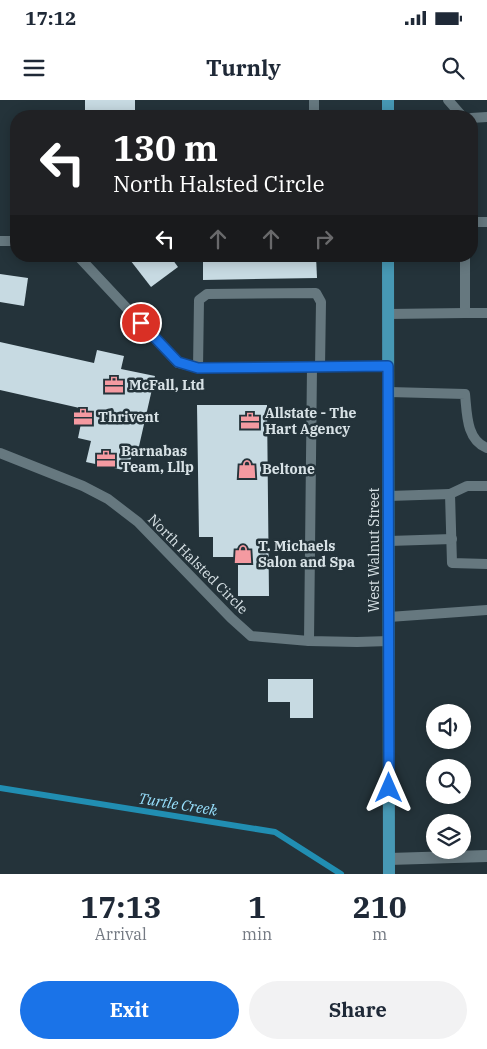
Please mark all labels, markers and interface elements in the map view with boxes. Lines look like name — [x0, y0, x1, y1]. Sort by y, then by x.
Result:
text: 17:12 — [25, 6, 76, 30]
text: Turnly — [206, 53, 281, 82]
icon: menu — [20, 54, 48, 82]
icon: search — [439, 54, 467, 82]
text: 130 m — [113, 125, 218, 171]
icon: left — [30, 130, 95, 195]
text: North Halsted Circle — [113, 169, 324, 198]
icon: left — [151, 225, 179, 253]
icon: ahead — [204, 225, 232, 253]
icon: ahead — [257, 225, 285, 253]
icon: right — [310, 225, 338, 253]
pin — [120, 302, 162, 344]
icon: arrive — [127, 309, 155, 337]
office icon: McFall, Ltd — [103, 374, 125, 396]
place label: McFall, Ltd — [129, 376, 205, 394]
place label: Allstate - The Hart Agency — [265, 404, 357, 438]
office icon: Thrivent — [72, 406, 94, 428]
place label: Thrivent — [98, 408, 159, 426]
office icon: Allstate - The Hart Agency — [239, 410, 261, 432]
place label: Barnabas Team, Lllp — [121, 442, 194, 476]
office icon: Barnabas Team, Lllp — [95, 448, 117, 470]
shop icon: Beltone — [236, 458, 258, 480]
place label: Beltone — [262, 460, 315, 478]
street label: West Walnut Street — [365, 487, 383, 613]
street label: North Halsted Circle — [144, 510, 252, 618]
place label: T. Michaels Salon and Spa — [258, 537, 355, 571]
shop icon: T. Michaels Salon and Spa — [232, 543, 254, 565]
map controls — [426, 704, 471, 859]
button: sound — [426, 704, 471, 749]
button: search — [426, 759, 471, 804]
position arrow — [362, 761, 414, 813]
water label: Turtle Creek — [137, 788, 219, 820]
button: layers — [426, 814, 471, 859]
text: 17:13 — [80, 887, 161, 926]
text: 1 — [248, 887, 266, 926]
text: 210 — [353, 887, 407, 926]
text: Arrival — [95, 924, 147, 944]
text: min — [242, 924, 272, 944]
text: m — [372, 924, 387, 944]
button: Exit — [20, 981, 239, 1039]
button: Share — [249, 981, 467, 1039]

